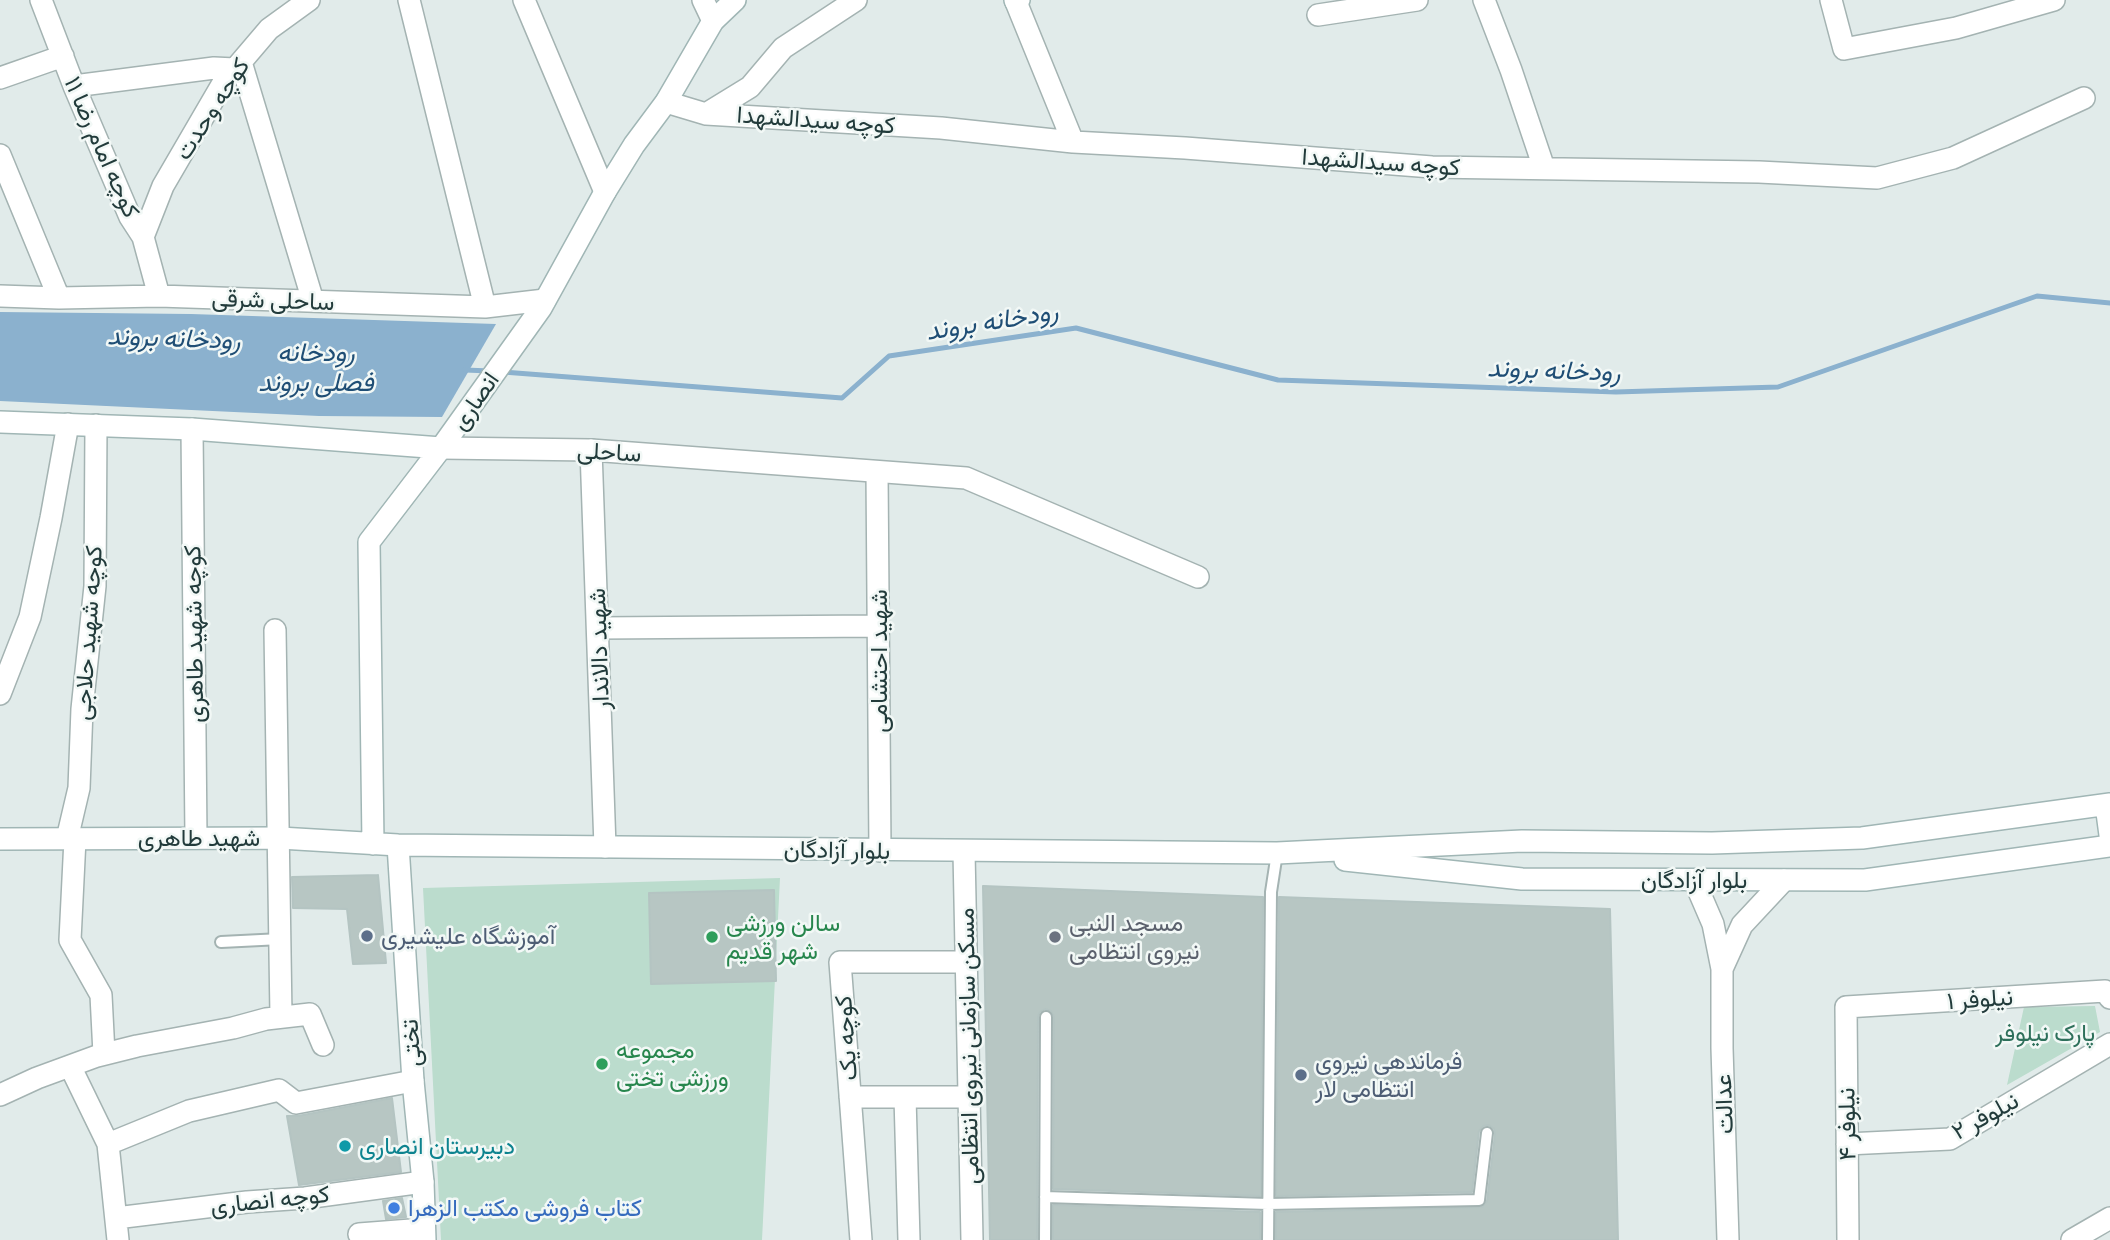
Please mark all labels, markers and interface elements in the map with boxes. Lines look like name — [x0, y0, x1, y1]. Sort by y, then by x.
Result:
street label: کوچه وحدت — [168, 53, 256, 165]
street label: کوچه امام رضا ۱۱ — [58, 72, 146, 222]
street label: کوچه سیدالشهدا — [736, 100, 896, 140]
street label: کوچه سیدالشهدا — [1301, 142, 1461, 182]
street label: ساحلی شرقی — [211, 283, 335, 317]
water label: رودخانه بروند — [924, 295, 1060, 347]
water label: رودخانه بروند — [107, 320, 241, 356]
water label: رودخانه فصلی بروند — [258, 336, 374, 398]
water label: رودخانه بروند — [1487, 352, 1621, 388]
street label: انصاری — [445, 366, 505, 436]
street label: ساحلی — [576, 436, 642, 468]
street label: کوچه شهید حلاجی — [68, 545, 108, 721]
street label: کوچه شهید طاهری — [178, 545, 210, 723]
street label: شهید دالاندار — [582, 588, 616, 710]
street label: شهید احتشامی — [865, 589, 893, 733]
street label: شهید طاهری — [138, 824, 260, 852]
street label: بلوار آزادگان — [783, 835, 891, 865]
street label: بلوار آزادگان — [1641, 866, 1747, 894]
street label: مسکن سازمانی نیروی انتظامی — [951, 907, 985, 1185]
place label: سالن ورزشی شهر قدیم — [726, 909, 840, 965]
place label: مسجد النبی نیروی انتظامی — [1069, 909, 1200, 965]
place label: آموزشگاه علیشیری — [381, 922, 555, 950]
marker: آموزشگاه علیشیری — [359, 928, 375, 944]
marker: سالن ورزشی شهر قدیم — [704, 929, 720, 945]
marker: مسجد النبی نیروی انتظامی — [1047, 929, 1063, 945]
street label: نیلوفر ۱ — [1946, 982, 2014, 1016]
street label: کوچه یک — [829, 994, 863, 1082]
street label: تختی — [395, 1018, 427, 1068]
park label: پارک نیلوفر — [1995, 1019, 2095, 1047]
place label: مجموعه ورزشی تختی — [616, 1036, 729, 1092]
place label: فرماندهی نیروی انتظامی لار — [1315, 1047, 1463, 1103]
marker: مجموعه ورزشی تختی — [594, 1056, 610, 1072]
marker: فرماندهی نیروی انتظامی لار — [1293, 1067, 1309, 1083]
street label: عدالت — [1709, 1073, 1739, 1135]
street label: نیلوفر ۲ — [1947, 1086, 2023, 1146]
street label: نیلوفر ۴ — [1832, 1087, 1862, 1161]
place label: دبیرستان انصاری — [359, 1132, 515, 1160]
marker: دبیرستان انصاری — [337, 1138, 353, 1154]
street label: کوچه انصاری — [209, 1179, 331, 1221]
place label: کتاب فروشی مکتب الزهرا — [408, 1194, 642, 1222]
marker: کتاب فروشی مکتب الزهرا — [386, 1200, 402, 1216]

